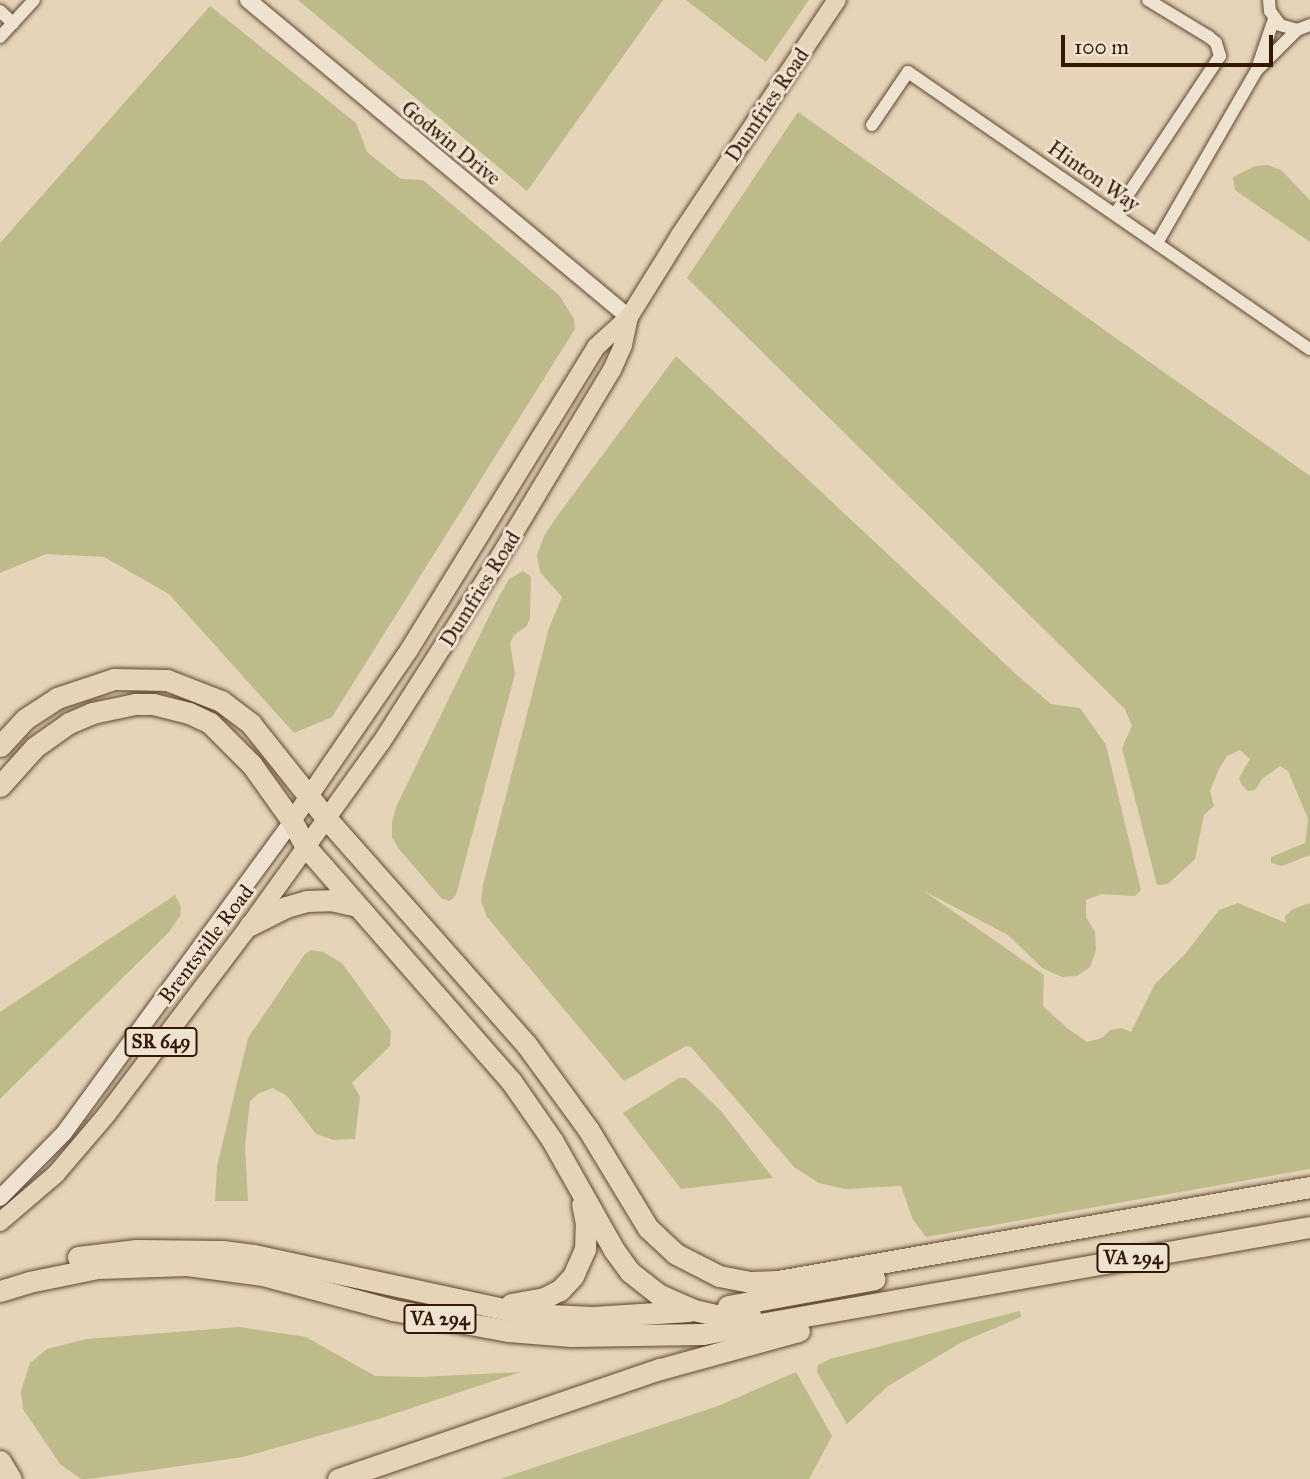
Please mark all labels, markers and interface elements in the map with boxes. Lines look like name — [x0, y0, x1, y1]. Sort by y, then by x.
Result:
scale bar — [1065, 21, 1277, 65]
text: 100 m — [1074, 34, 1129, 60]
street label: Dumfries Road — [720, 43, 814, 167]
street label: Godwin Drive — [396, 95, 506, 191]
street label: Hinton Way — [1043, 135, 1145, 217]
street label: Dumfries Road — [434, 526, 526, 652]
street label: Brentsville Road — [153, 880, 259, 1008]
road number: SR 649 — [124, 1026, 198, 1058]
road number: VA 294 — [1096, 1242, 1170, 1274]
road number: VA 294 — [403, 1303, 477, 1334]

